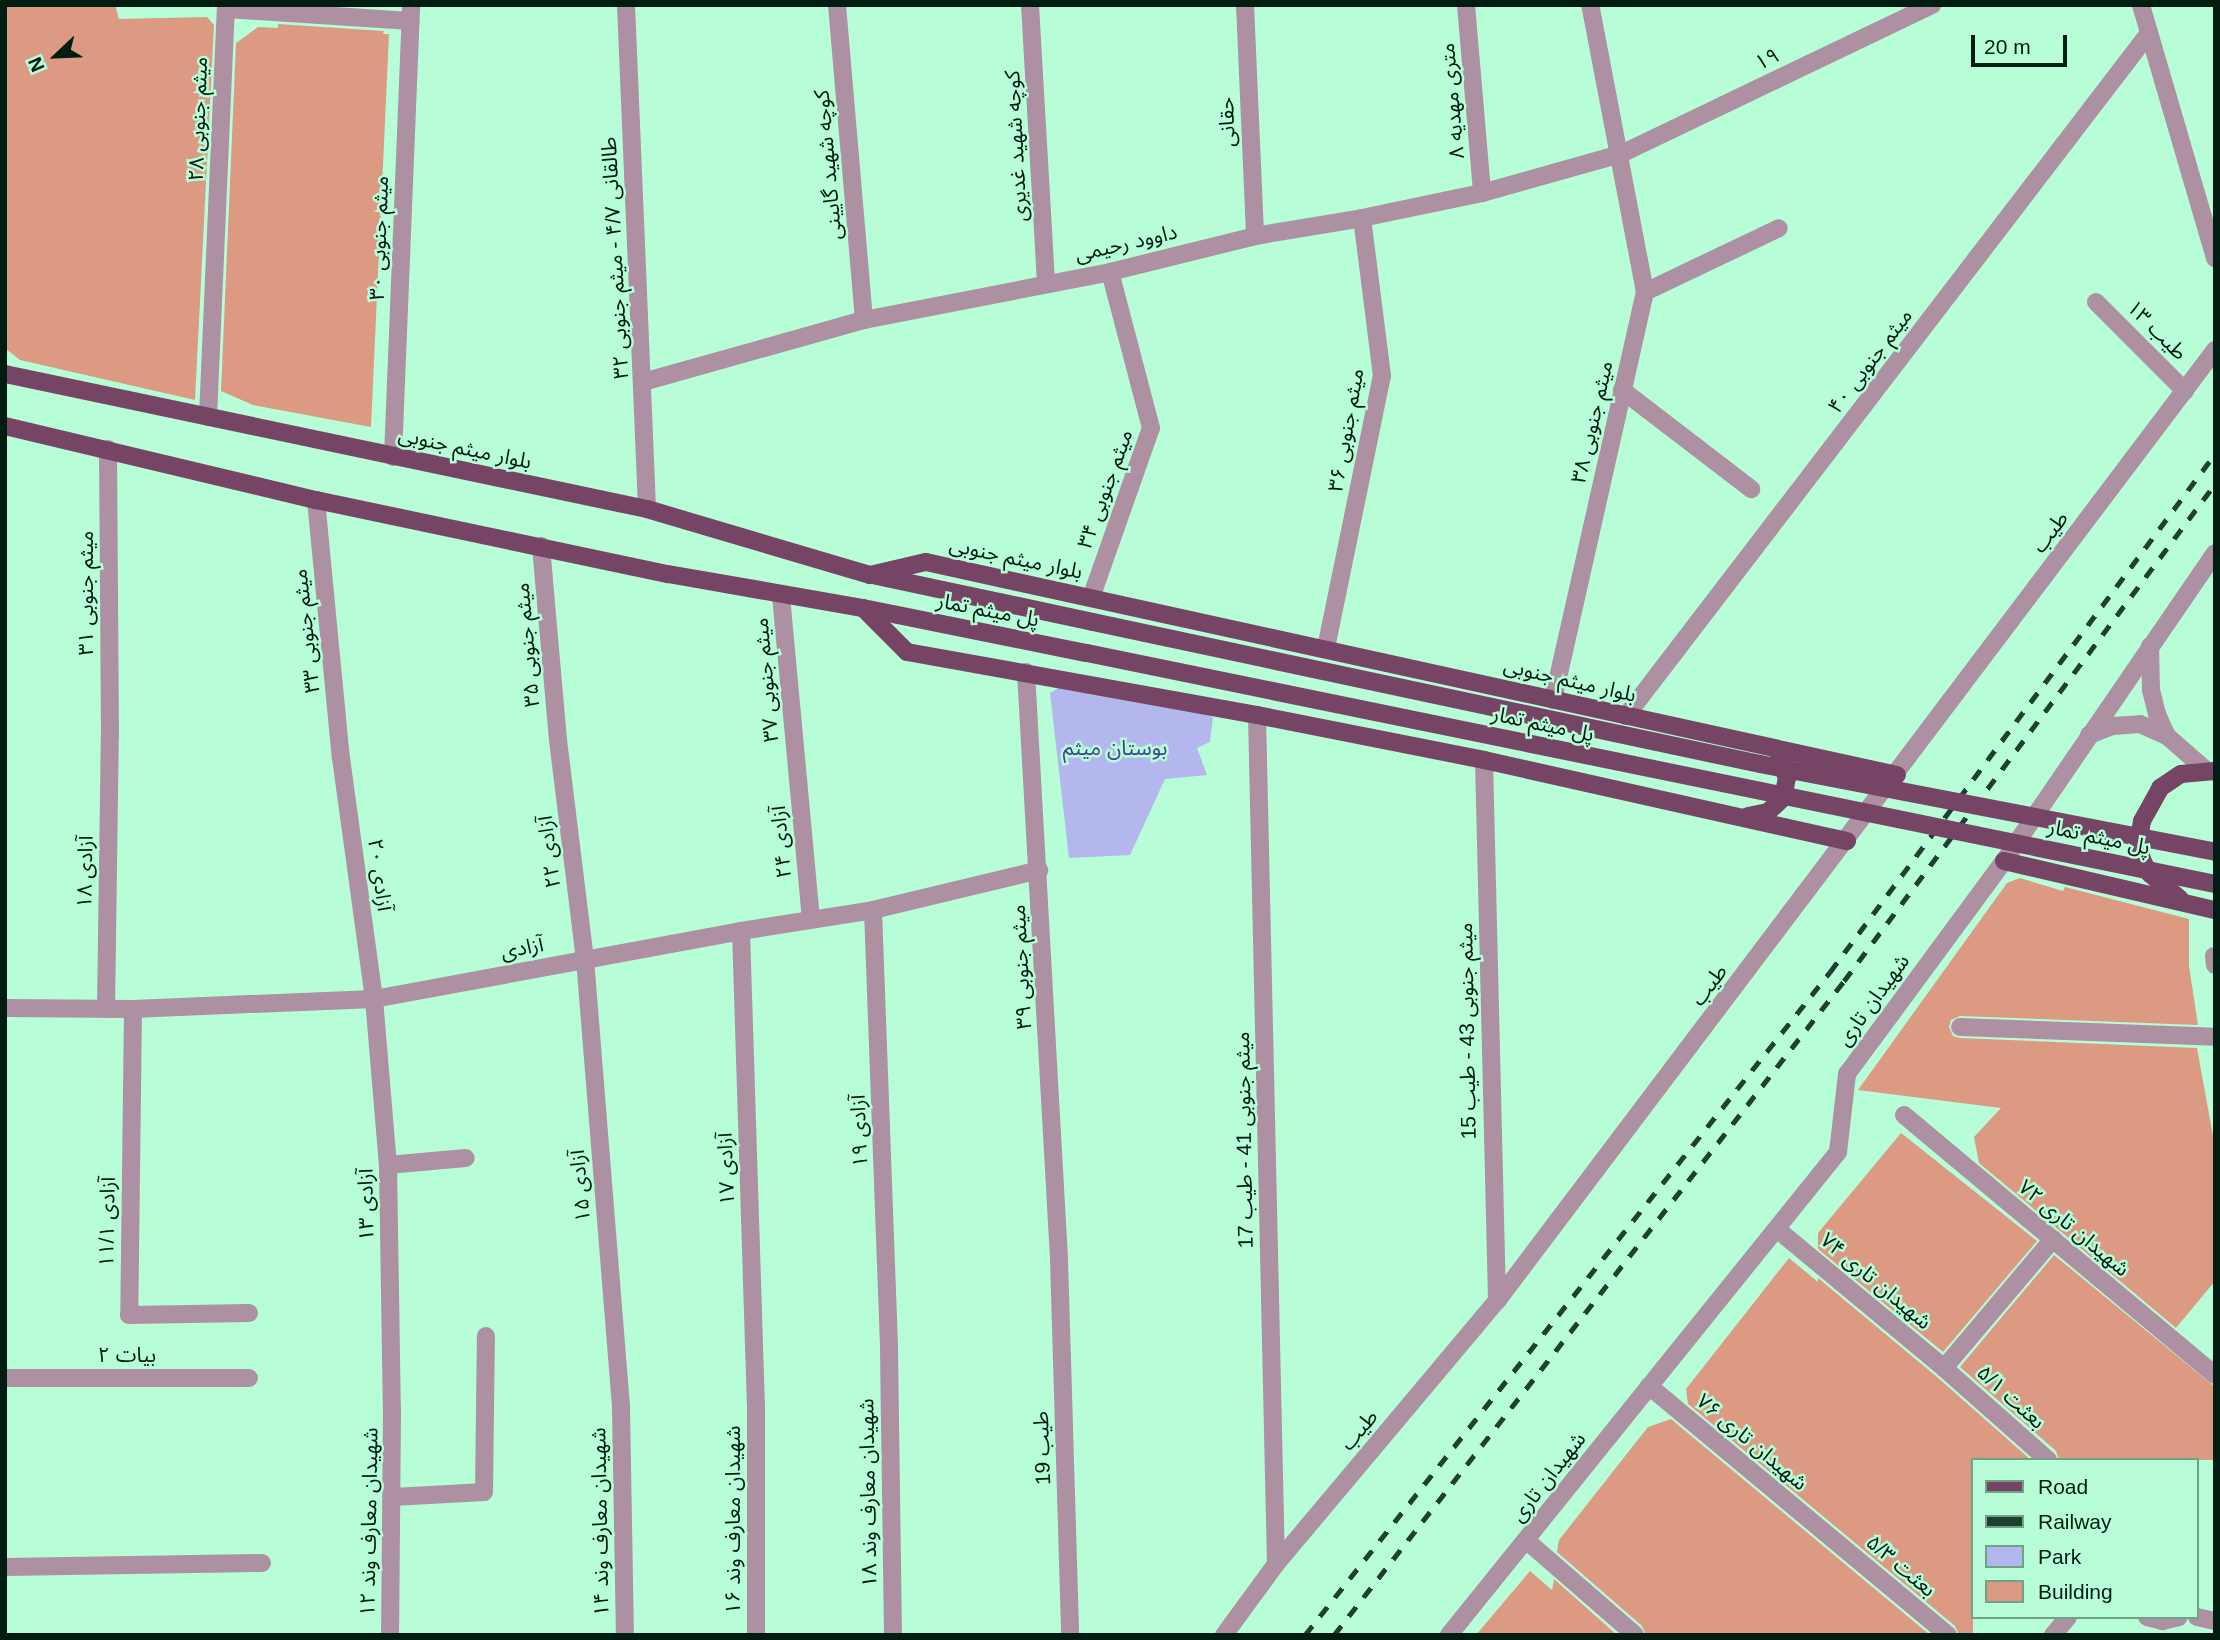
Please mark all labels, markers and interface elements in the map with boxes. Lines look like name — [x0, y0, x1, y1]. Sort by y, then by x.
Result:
north arrow — [21, 21, 91, 91]
scale bar — [1975, 21, 2071, 65]
text: 20 m — [1984, 35, 2031, 58]
street label: ۸ متری مهدیه — [1434, 42, 1470, 160]
street label: ۱۹ — [1751, 42, 1783, 76]
text: N — [24, 54, 49, 75]
street label: میثم جنوبی ۲۸ — [183, 56, 213, 182]
street label: کوچه شهید غدیری — [999, 70, 1033, 222]
street label: کوچه شهید گایینی — [809, 89, 847, 241]
street label: حقانی — [1214, 97, 1240, 147]
street label: طالقانی ۴/۷ - میثم جنوبی ۳۲ — [596, 136, 634, 380]
street label: میثم جنوبی ۳۰ — [364, 175, 394, 301]
street label: داوود رحیمی — [1072, 219, 1180, 267]
street label: طیب ۱۳ — [2122, 295, 2192, 365]
street label: میثم جنوبی ۴۰ — [1822, 304, 1918, 418]
street label: میثم جنوبی ۳۸ — [1566, 358, 1618, 486]
street label: میثم جنوبی ۳۶ — [1323, 366, 1369, 494]
street label: بلوار میثم جنوبی — [396, 422, 534, 474]
street label: میثم جنوبی ۳۴ — [1072, 426, 1138, 552]
street label: طیب — [2026, 506, 2074, 558]
street label: میثم جنوبی ۳۱ — [73, 531, 99, 655]
street label: بلوار میثم جنوبی — [947, 532, 1085, 584]
street label: میثم جنوبی ۳۳ — [287, 568, 325, 694]
street label: میثم جنوبی ۳۵ — [509, 582, 545, 708]
street label: پل میثم تمار — [935, 588, 1041, 632]
street label: میثم جنوبی ۳۷ — [748, 617, 784, 743]
street label: بلوار میثم جنوبی — [1501, 653, 1639, 707]
street label: پل میثم تمار — [1490, 701, 1596, 747]
park label: بوستان میثم — [1063, 735, 1167, 761]
street label: آزادی ۲۴ — [765, 805, 797, 879]
street label: آزادی ۲۲ — [532, 814, 566, 890]
street label: پل میثم تمار — [2046, 814, 2152, 860]
street label: آزادی ۱۸ — [72, 835, 98, 909]
street label: آزادی ۲۰ — [362, 837, 398, 913]
street label: میثم جنوبی ۳۹ — [1005, 904, 1037, 1030]
street label: میثم جنوبی 43 - طیب 15 — [1453, 922, 1481, 1140]
street label: آزادی — [498, 932, 546, 964]
street label: شهیدان تاری — [1831, 949, 1915, 1051]
street label: طیب — [1685, 959, 1733, 1011]
street label: میثم جنوبی 41 - طیب 17 — [1230, 1031, 1258, 1249]
street label: آزادی ۱۹ — [845, 1094, 873, 1168]
street label: آزادی ۱۷ — [712, 1132, 740, 1206]
street label: آزادی ۱۵ — [564, 1149, 596, 1223]
street label: آزادی ۱۳ — [353, 1168, 379, 1242]
street label: شهیدان تاری ۷۲ — [2013, 1174, 2135, 1282]
street label: آزادی ۱۱/۱ — [94, 1176, 120, 1268]
street label: شهیدان تاری ۷۴ — [1815, 1227, 1937, 1335]
street label: بیات ۲ — [98, 1342, 156, 1368]
street label: بعثت ۵/۱ — [1972, 1360, 2050, 1434]
street label: شهیدان تاری ۷۶ — [1691, 1388, 1813, 1496]
street label: شهیدان معارف وند ۱۸ — [854, 1398, 882, 1588]
street label: طیب — [1335, 1405, 1383, 1455]
street label: طیب 19 — [1028, 1410, 1056, 1486]
street label: شهیدان معارف وند ۱۶ — [720, 1425, 746, 1615]
street label: شهیدان معارف وند ۱۲ — [355, 1427, 383, 1617]
street label: شهیدان معارف وند ۱۴ — [586, 1427, 614, 1617]
street label: شهیدان تاری — [1505, 1427, 1591, 1527]
legend — [1972, 1458, 2199, 1619]
text: Road — [2038, 1475, 2088, 1498]
text: Railway — [2038, 1510, 2112, 1533]
street label: بعثت ۵/۳ — [1861, 1530, 1941, 1602]
text: Park — [2038, 1545, 2081, 1568]
text: Building — [2038, 1580, 2113, 1603]

